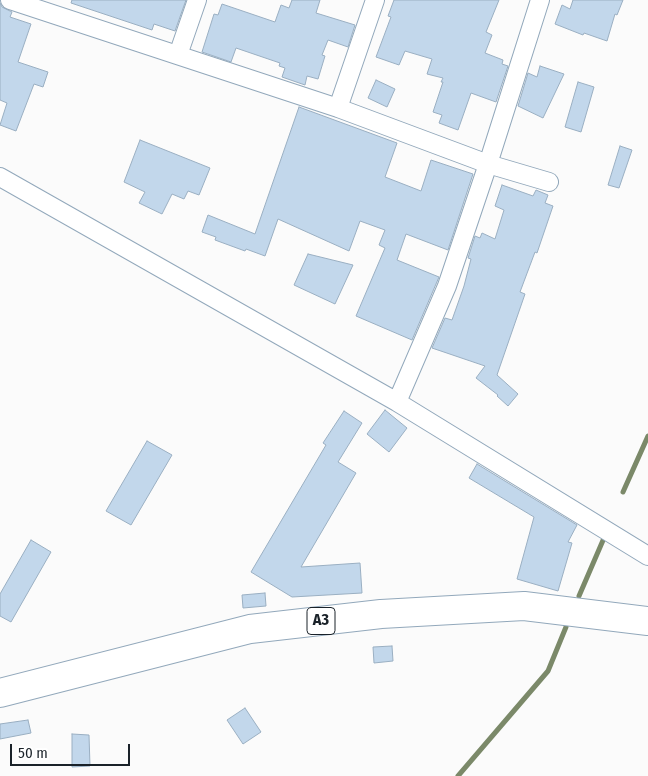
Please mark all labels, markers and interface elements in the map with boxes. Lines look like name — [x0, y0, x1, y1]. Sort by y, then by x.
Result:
road number: A3 — [307, 608, 335, 634]
scale bar — [12, 734, 132, 766]
text: 50 m — [18, 744, 48, 762]

